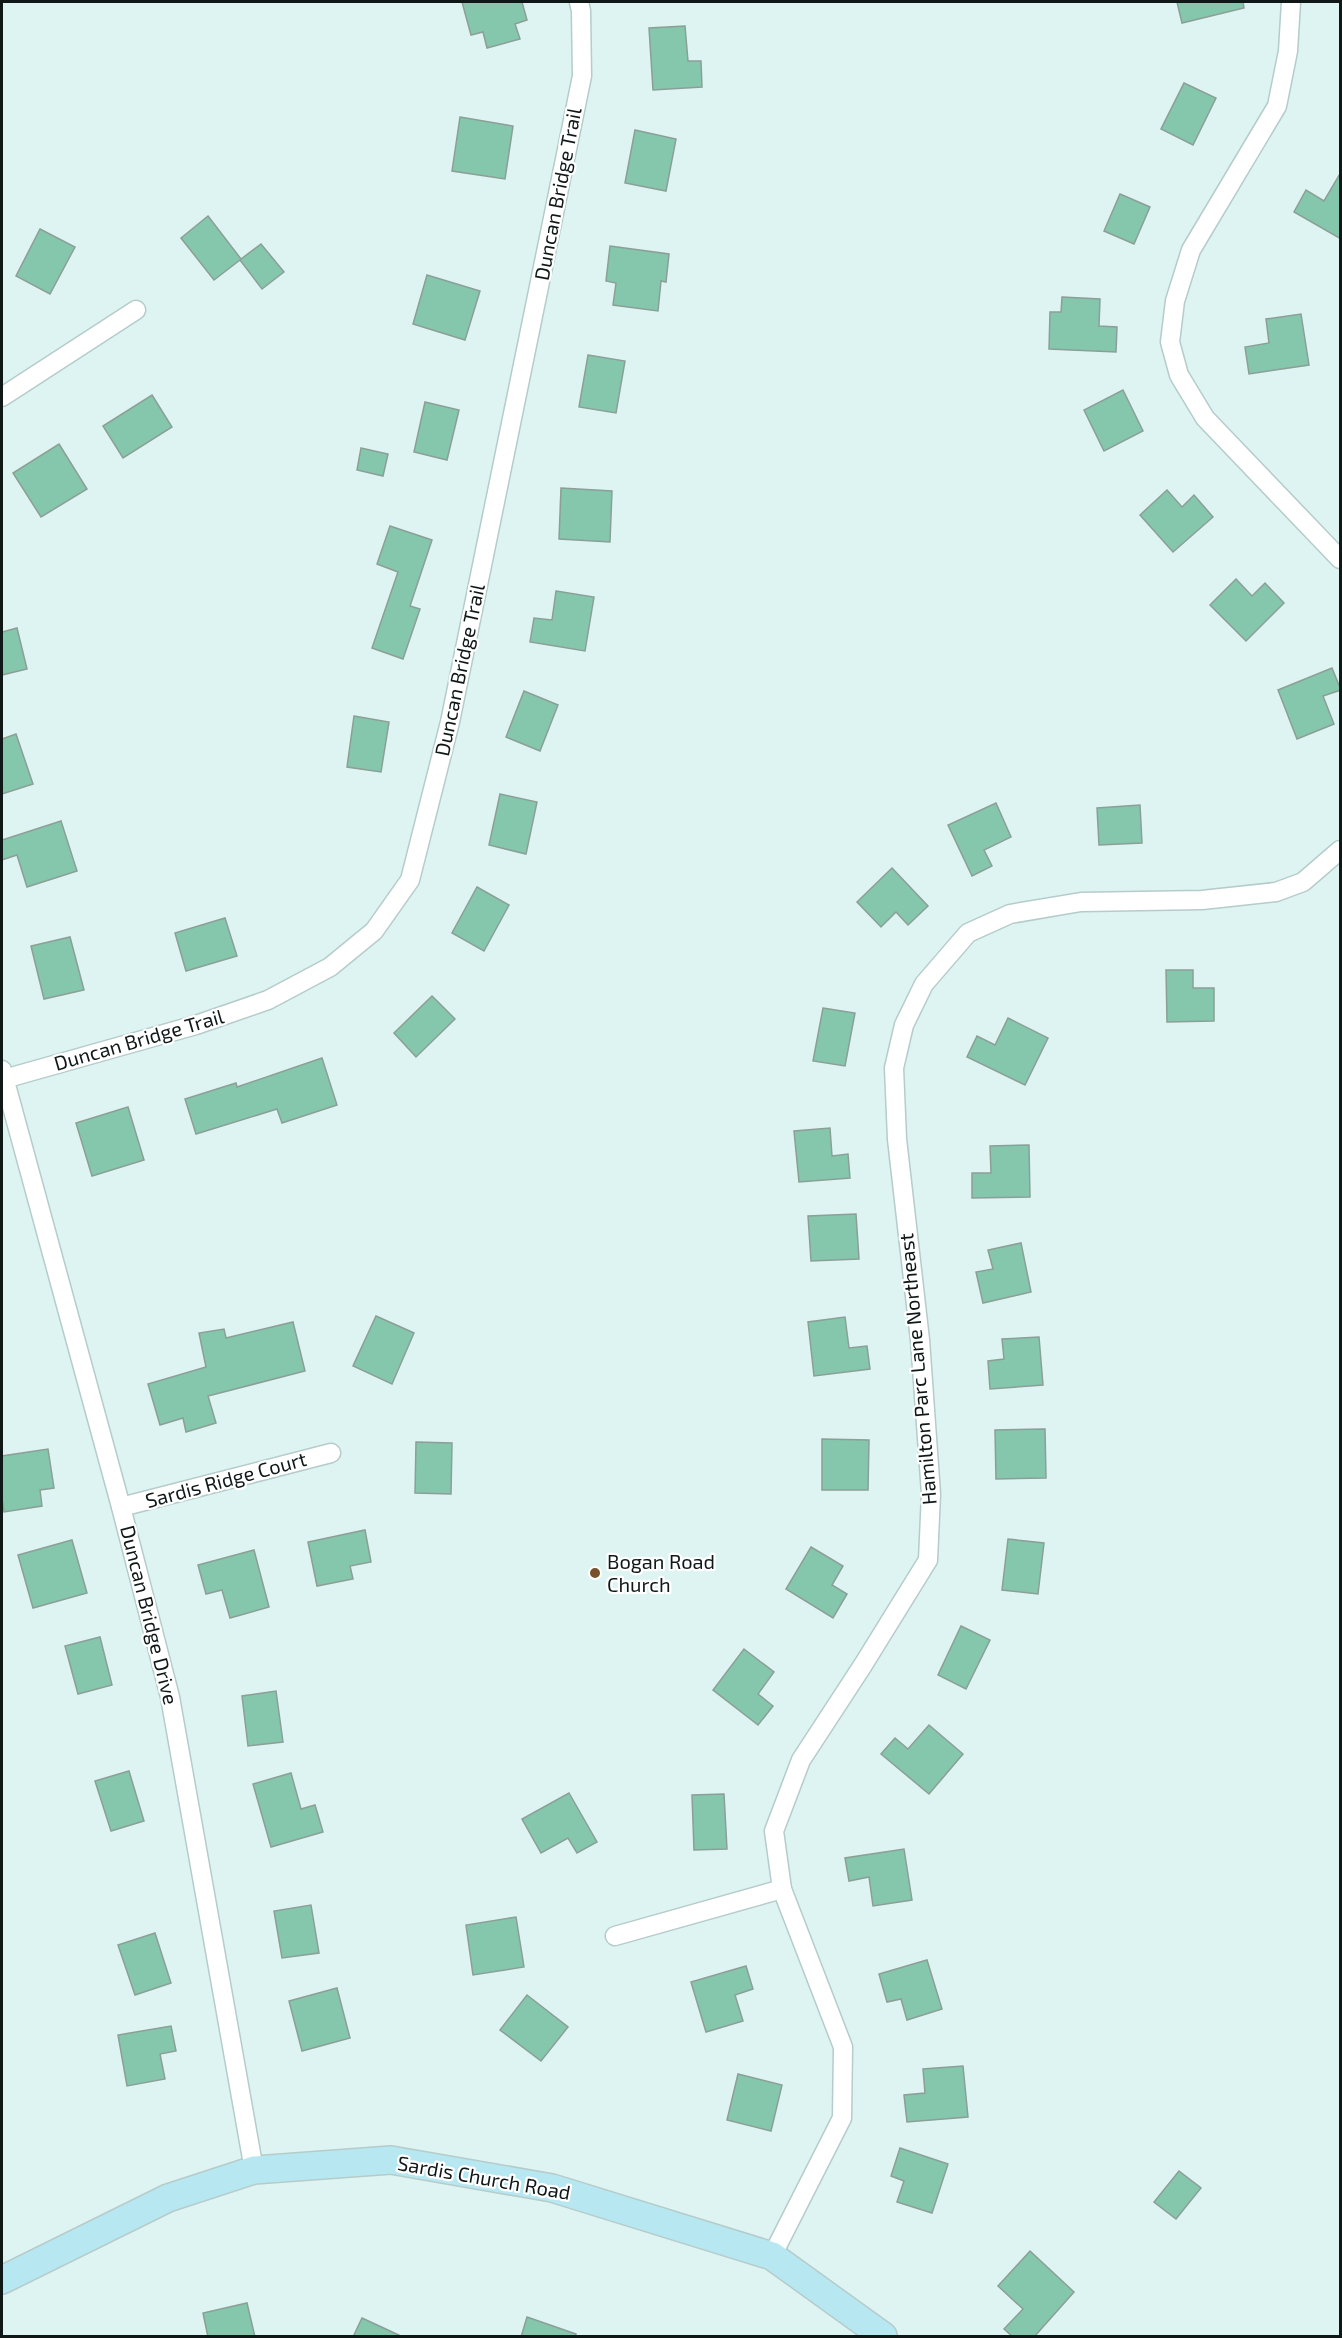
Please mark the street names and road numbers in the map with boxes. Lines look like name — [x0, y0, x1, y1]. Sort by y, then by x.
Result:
street label: Duncan Bridge Trail — [528, 105, 586, 282]
street label: Duncan Bridge Trail — [429, 581, 489, 758]
street label: Duncan Bridge Trail — [51, 1003, 226, 1075]
street label: Hamilton Parc Lane Northeast — [893, 1232, 941, 1506]
street label: Sardis Ridge Court — [143, 1446, 309, 1512]
street label: Duncan Bridge Drive — [116, 1523, 184, 1707]
street label: Sardis Church Road — [396, 2150, 573, 2204]

